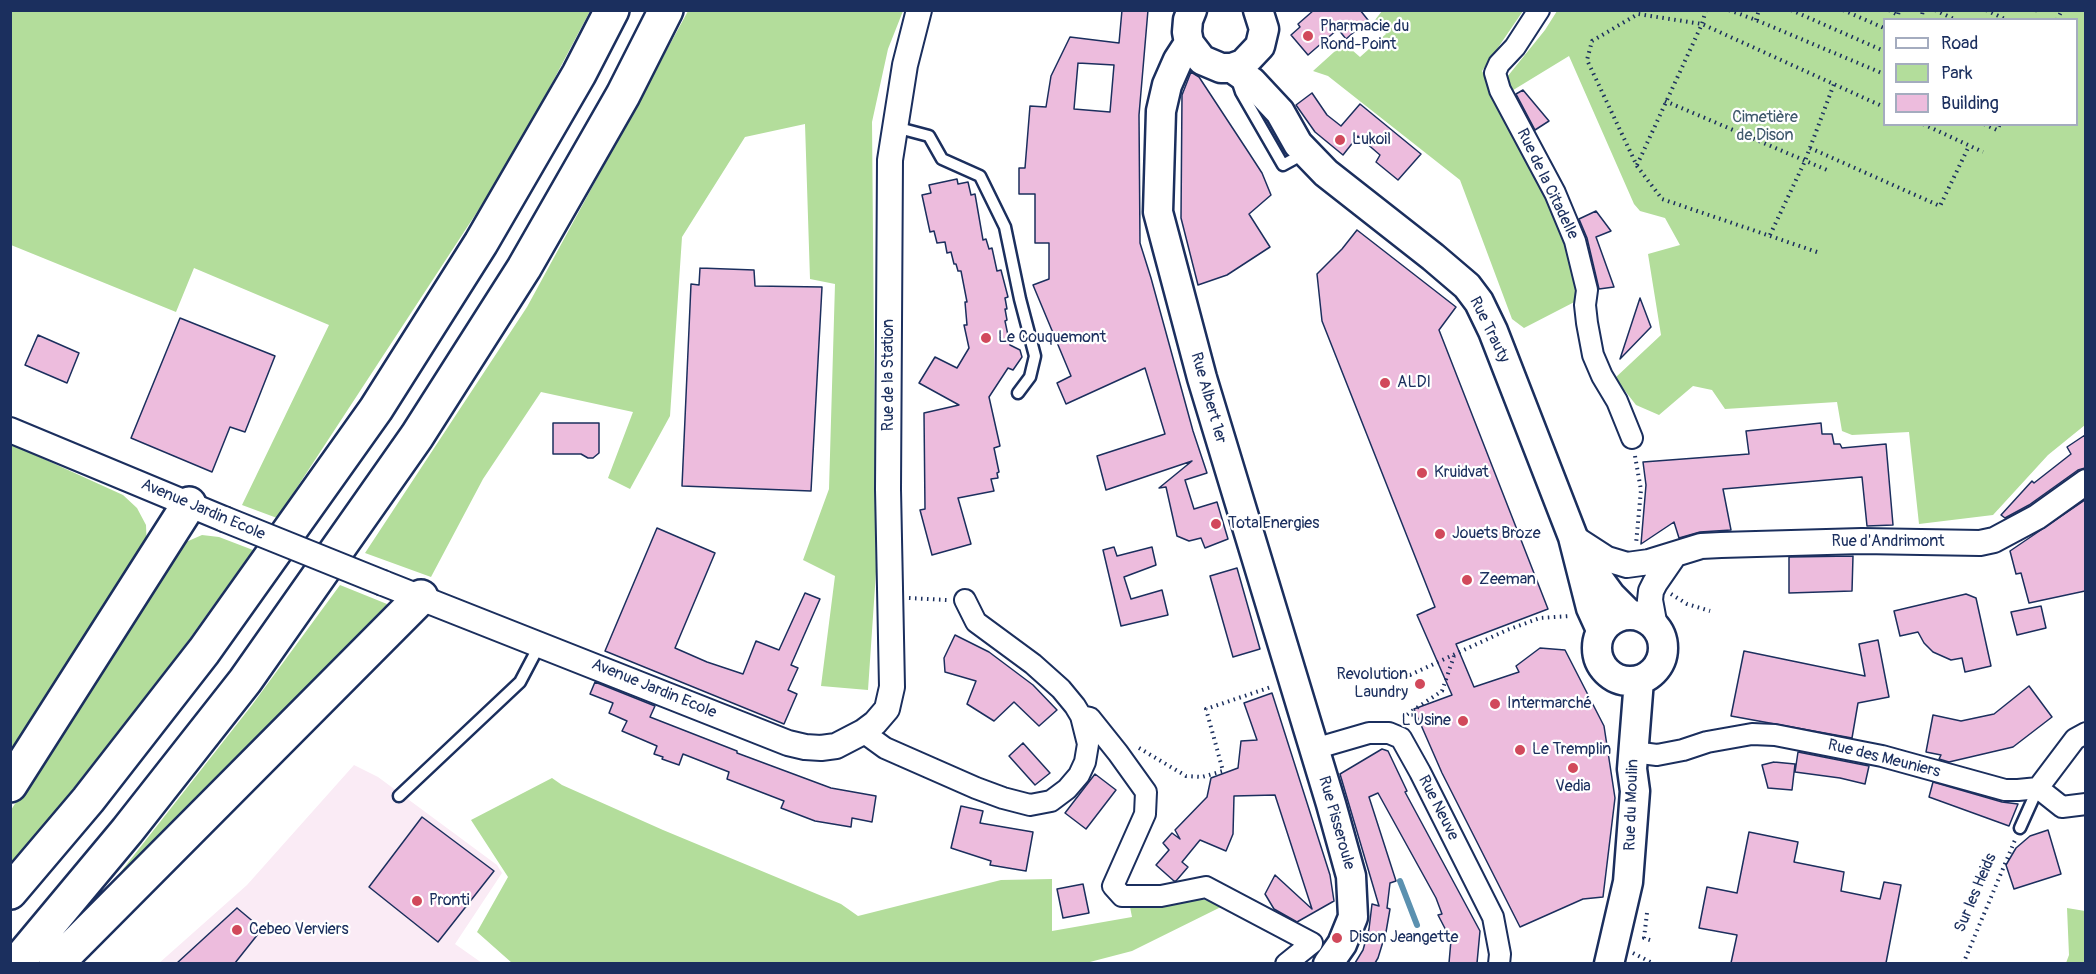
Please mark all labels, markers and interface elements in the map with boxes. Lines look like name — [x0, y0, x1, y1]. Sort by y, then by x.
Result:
place label: Pharmacie du Rond-Point — [1320, 17, 1409, 55]
legend — [1883, 18, 2078, 126]
marker: Pharmacie du Rond-Point — [1301, 29, 1315, 43]
text: Road — [1941, 32, 1978, 55]
text: Park — [1941, 62, 1973, 85]
text: Building — [1941, 92, 1999, 115]
park label: Cimetière de Dison — [1732, 108, 1798, 146]
street label: Rue de la Citadelle — [1512, 126, 1582, 242]
place label: Lukoil — [1352, 130, 1391, 150]
marker: Lukoil — [1333, 133, 1347, 147]
street label: Rue Trauty — [1465, 294, 1513, 366]
street label: Rue de la Station — [879, 319, 899, 431]
place label: Le Couquemont — [998, 328, 1106, 348]
marker: Le Couquemont — [979, 331, 993, 345]
street label: Rue Albert 1er — [1186, 350, 1230, 446]
place label: ALDI — [1397, 373, 1431, 393]
marker: ALDI — [1378, 376, 1392, 390]
place label: Kruidvat — [1434, 463, 1489, 483]
marker: Kruidvat — [1415, 466, 1429, 480]
street label: Avenue Jardin Ecole — [138, 475, 268, 545]
place label: TotalEnergies — [1228, 514, 1319, 534]
marker: TotalEnergies — [1209, 517, 1223, 531]
place label: Jouets Broze — [1452, 524, 1541, 544]
marker: Jouets Broze — [1433, 527, 1447, 541]
street label: Rue d'Andrimont — [1831, 532, 1945, 552]
place label: Zeeman — [1479, 570, 1536, 590]
marker: Zeeman — [1460, 573, 1474, 587]
street label: Avenue Jardin Ecole — [589, 655, 719, 723]
place label: Revolution Laundry — [1336, 665, 1408, 703]
marker: Revolution Laundry — [1413, 677, 1427, 691]
place label: Intermarché — [1507, 694, 1592, 714]
marker: Intermarché — [1488, 697, 1502, 711]
place label: L'Usine — [1401, 711, 1451, 731]
marker: L'Usine — [1456, 714, 1470, 728]
street label: Rue des Meuniers — [1826, 736, 1942, 782]
place label: Le Tremplin — [1532, 740, 1611, 760]
marker: Le Tremplin — [1513, 743, 1527, 757]
street label: Rue du Moulin — [1621, 759, 1643, 851]
marker: Vedia — [1566, 761, 1580, 775]
street label: Rue Neuve — [1413, 772, 1463, 844]
street label: Rue Pisseroule — [1314, 774, 1358, 872]
place label: Vedia — [1555, 777, 1591, 797]
street label: Sur les Heids — [1951, 851, 2001, 935]
place label: Pronti — [429, 891, 470, 911]
marker: Pronti — [410, 894, 424, 908]
place label: Cebeo Verviers — [249, 920, 349, 940]
marker: Cebeo Verviers — [230, 923, 244, 937]
place label: Dison Jeangette — [1349, 928, 1458, 948]
marker: Dison Jeangette — [1330, 931, 1344, 945]

